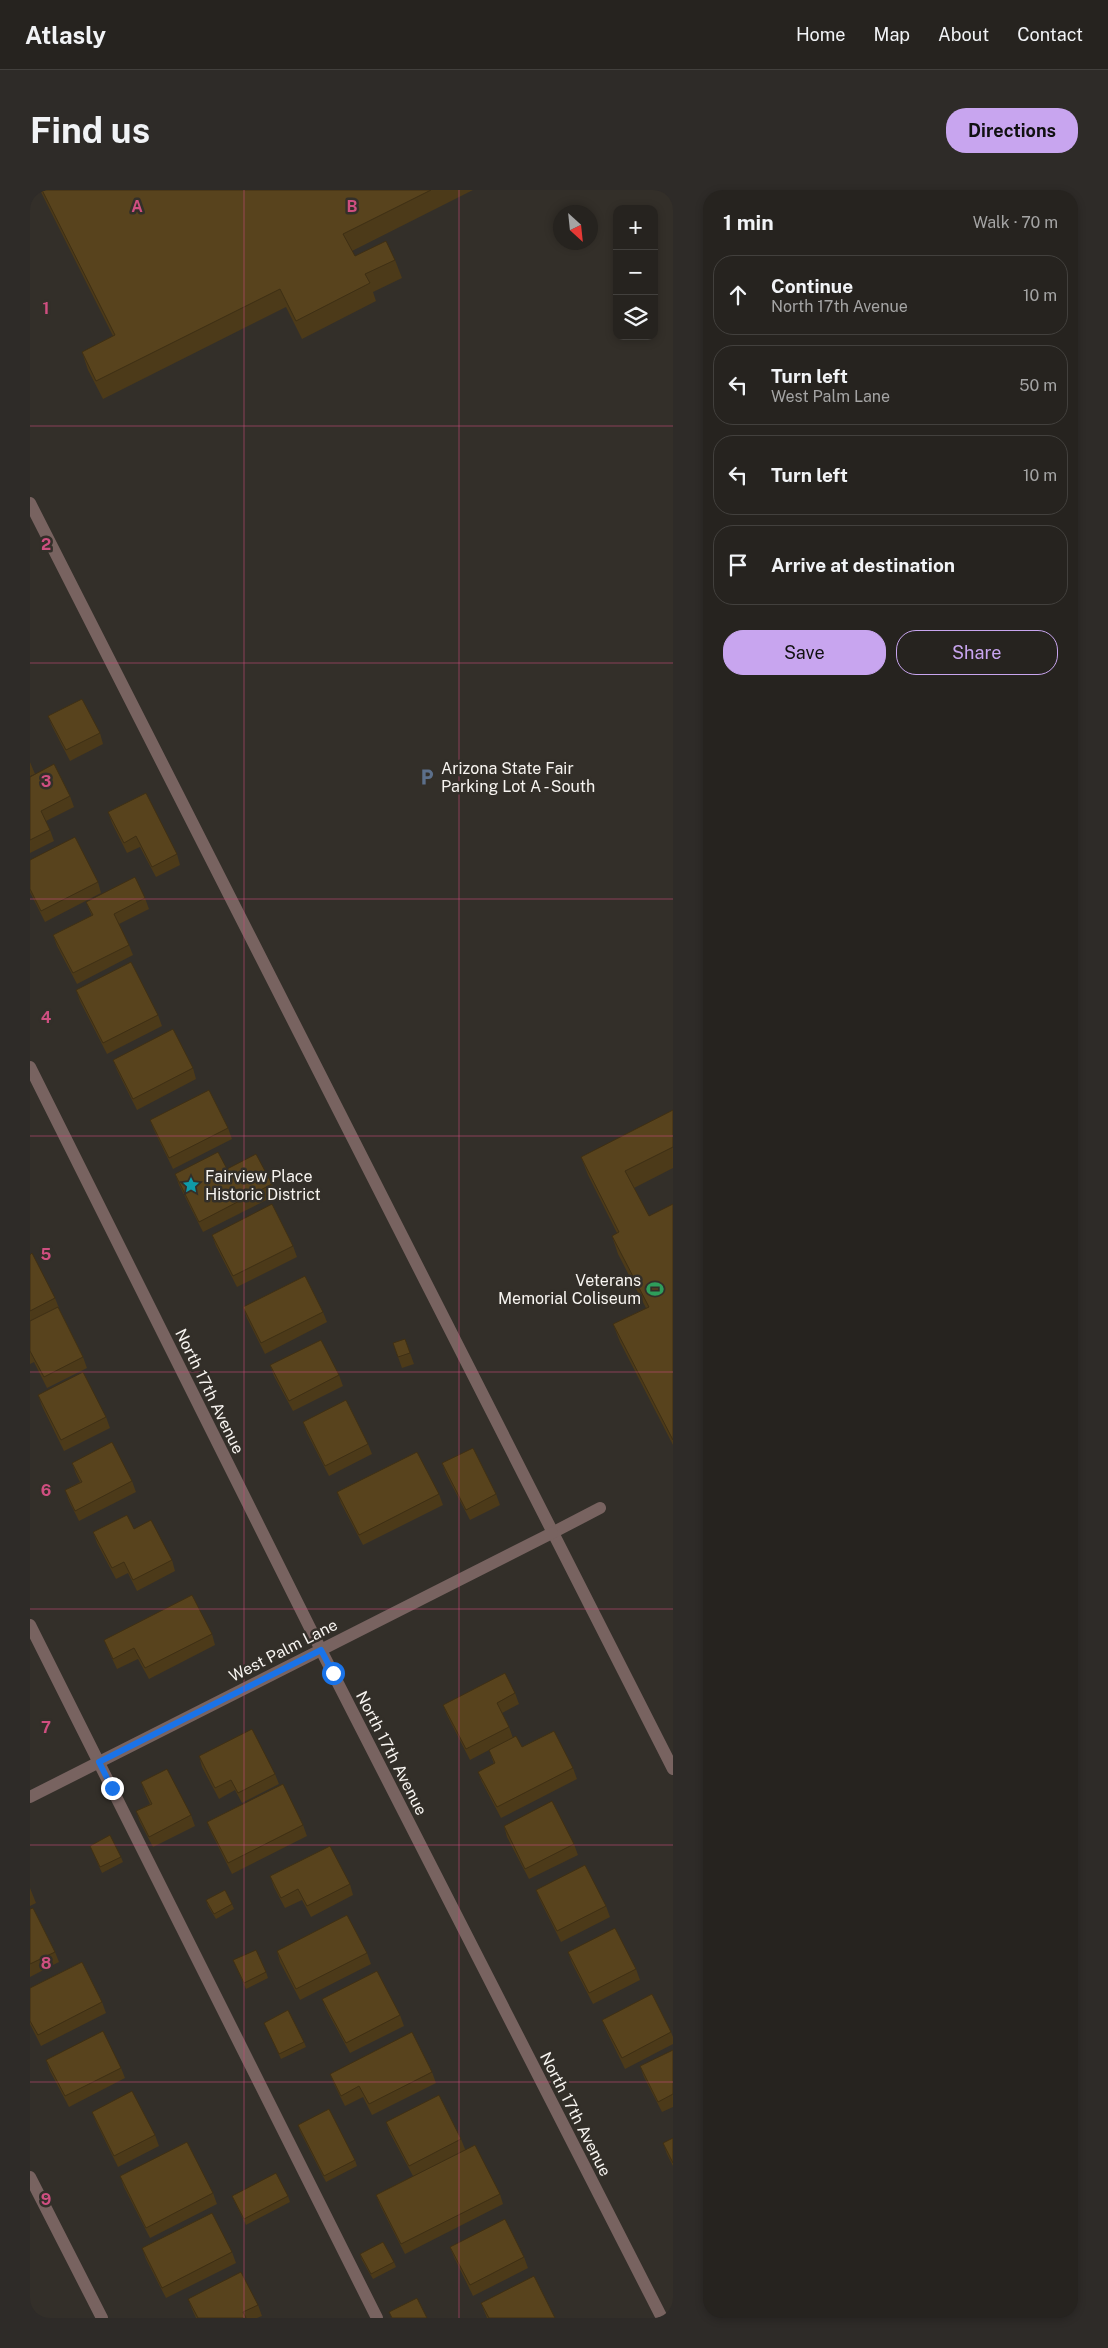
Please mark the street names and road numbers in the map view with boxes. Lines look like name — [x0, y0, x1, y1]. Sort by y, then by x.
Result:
street label: North 17th Avenue — [171, 1326, 248, 1457]
street label: West Palm Lane — [226, 1615, 341, 1686]
street label: North 17th Avenue — [352, 1688, 431, 1818]
street label: North 17th Avenue — [536, 2049, 615, 2179]

